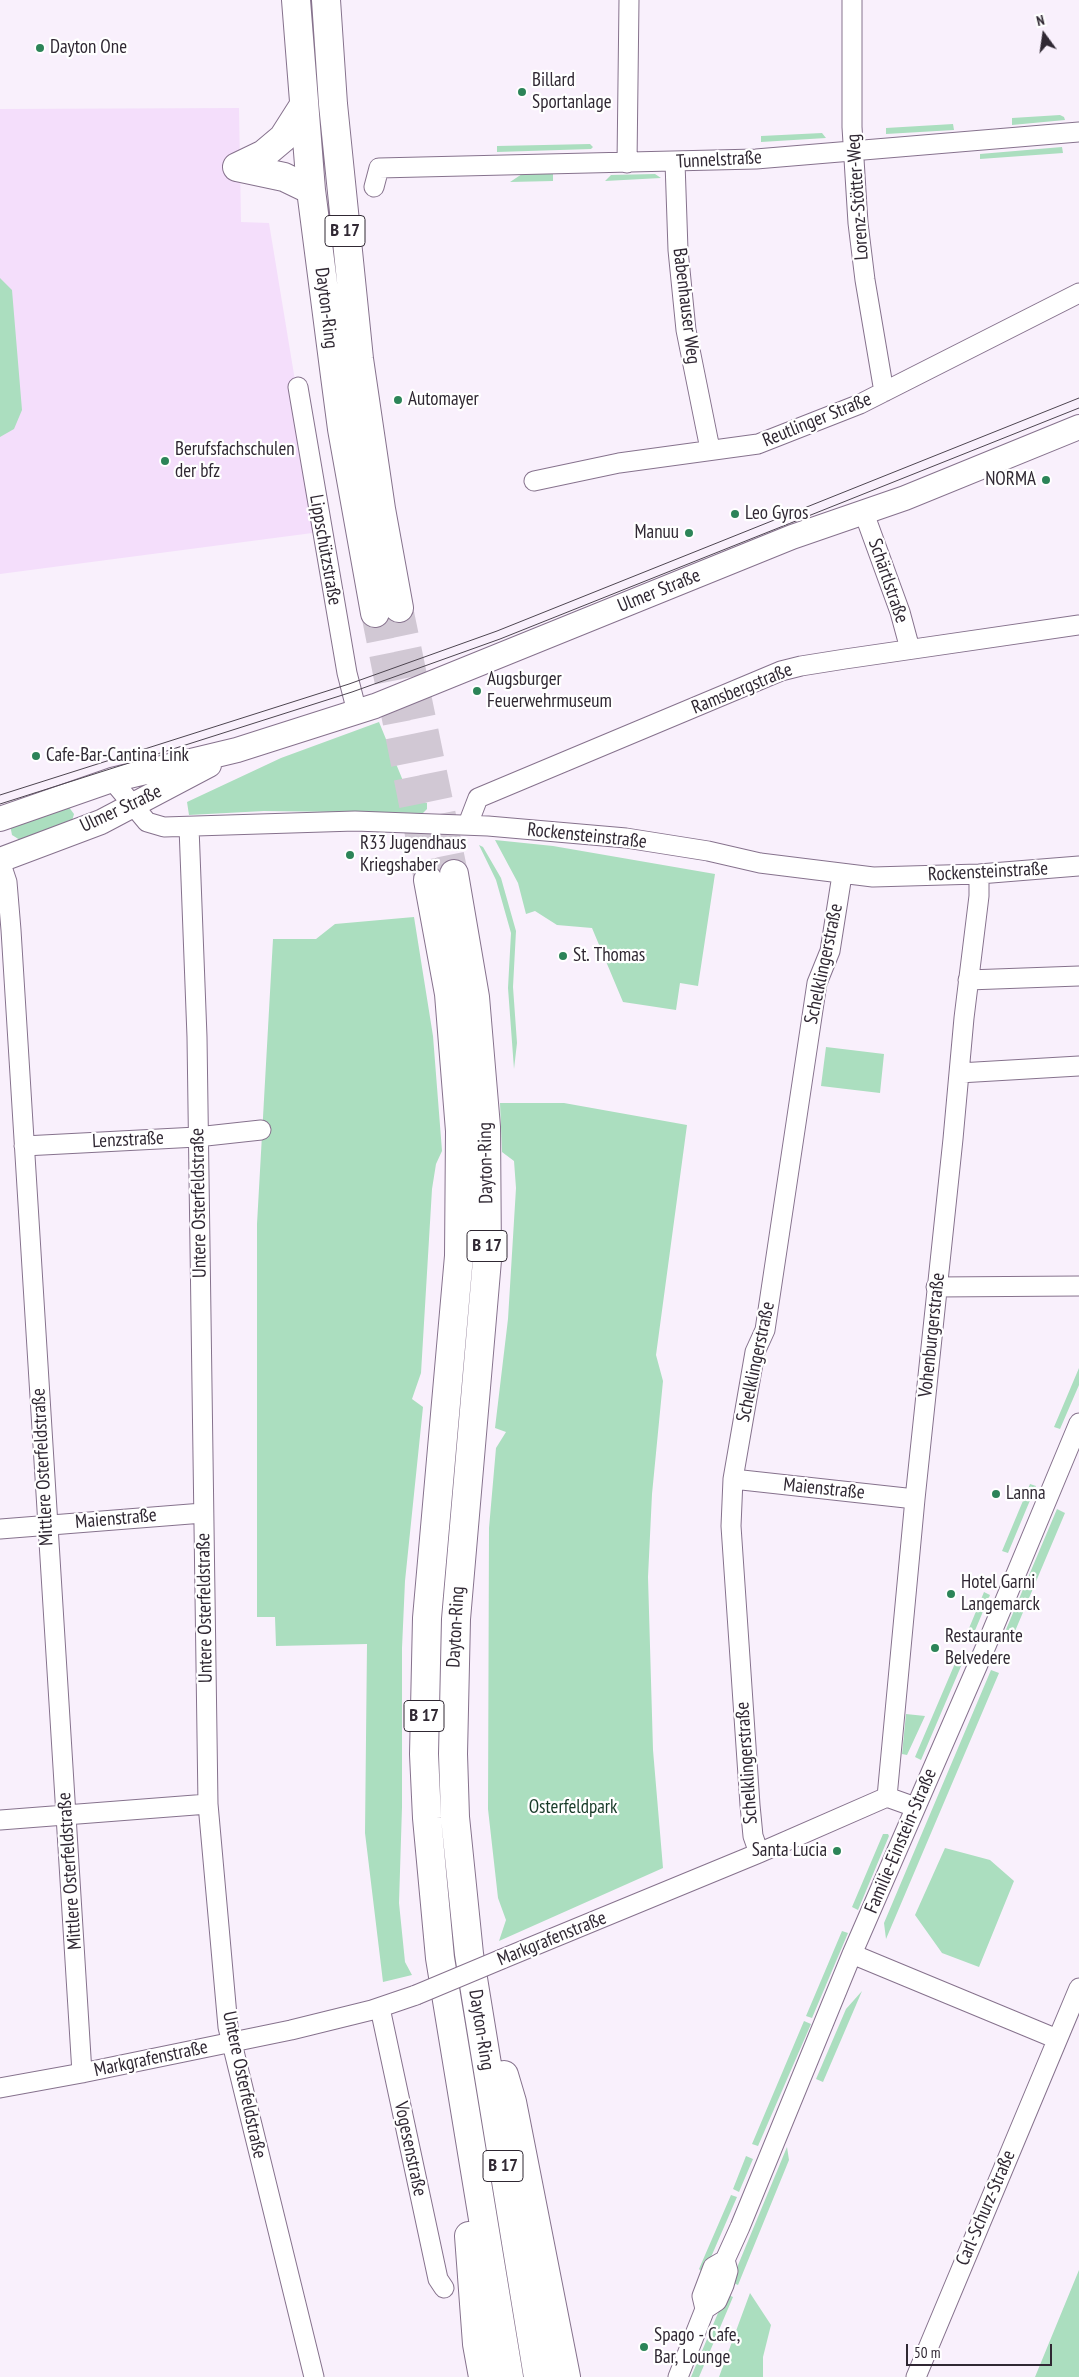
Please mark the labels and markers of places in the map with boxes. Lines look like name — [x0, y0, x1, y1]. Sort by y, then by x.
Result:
place label: Dayton One — [50, 37, 127, 59]
marker: Dayton One — [34, 42, 46, 54]
place label: Billard Sportanlage — [532, 70, 612, 114]
marker: Billard Sportanlage — [516, 86, 528, 98]
place label: Automayer — [408, 389, 479, 411]
marker: Automayer — [392, 394, 404, 406]
place label: Berufsfachschulen der bfz — [175, 439, 295, 483]
marker: Berufsfachschulen der bfz — [159, 455, 171, 467]
place label: NORMA — [985, 469, 1036, 491]
marker: NORMA — [1040, 474, 1052, 486]
place label: Leo Gyros — [745, 503, 808, 525]
marker: Leo Gyros — [729, 508, 741, 520]
place label: Manuu — [634, 522, 679, 544]
marker: Manuu — [683, 527, 695, 539]
place label: Augsburger Feuerwehrmuseum — [487, 669, 612, 713]
marker: Augsburger Feuerwehrmuseum — [471, 685, 483, 697]
place label: Cafe-Bar-Cantina Link — [46, 745, 189, 767]
marker: Cafe-Bar-Cantina Link — [30, 750, 42, 762]
place label: R33 Jugendhaus Kriegshaber — [360, 833, 466, 877]
marker: R33 Jugendhaus Kriegshaber — [344, 849, 356, 861]
place label: St. Thomas — [573, 945, 645, 967]
marker: St. Thomas — [557, 950, 569, 962]
place label: Lanna — [1006, 1483, 1046, 1505]
marker: Lanna — [990, 1488, 1002, 1500]
place label: Hotel Garni Langemarck — [961, 1572, 1040, 1616]
marker: Hotel Garni Langemarck — [945, 1588, 957, 1600]
place label: Restaurante Belvedere — [945, 1626, 1023, 1670]
marker: Restaurante Belvedere — [929, 1642, 941, 1654]
place label: Santa Lucia — [752, 1840, 827, 1862]
marker: Santa Lucia — [831, 1845, 843, 1857]
place label: Spago - Cafe, Bar, Lounge — [654, 2325, 740, 2369]
marker: Spago - Cafe, Bar, Lounge — [638, 2341, 650, 2353]

